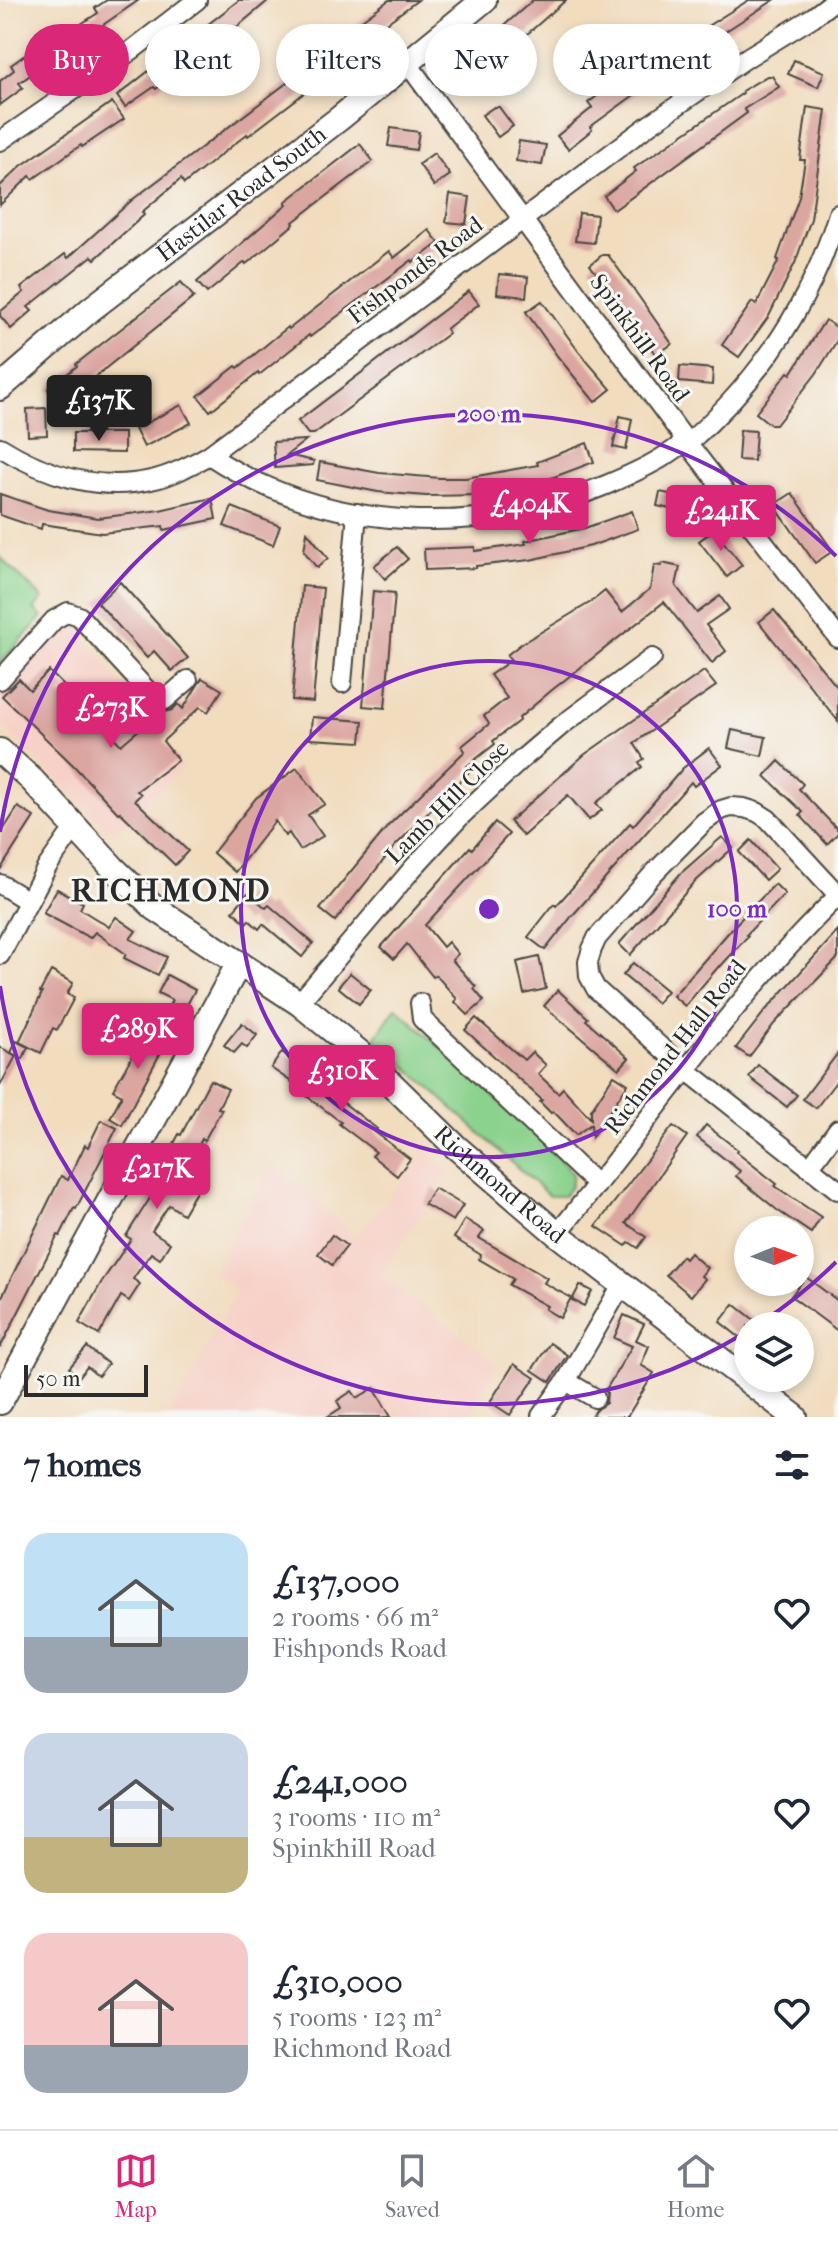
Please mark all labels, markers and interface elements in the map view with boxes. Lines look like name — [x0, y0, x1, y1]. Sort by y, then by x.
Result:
chip: Buy — [24, 24, 129, 96]
chip: Rent — [145, 24, 260, 96]
chip: Filters — [276, 24, 409, 96]
chip: New — [425, 24, 537, 96]
chip: Apartment — [553, 24, 740, 96]
street label: Hastilar Road South — [151, 119, 332, 268]
street label: Fishponds Road — [342, 210, 489, 330]
street label: Spinkhill Road — [584, 269, 696, 408]
pin: £137K — [43, 375, 155, 443]
text: £137K — [65, 385, 133, 416]
text: 200 m — [457, 400, 522, 428]
pin: £404K — [474, 478, 586, 546]
pin: £241K — [665, 485, 777, 553]
text: £404K — [489, 488, 571, 519]
text: £241K — [684, 495, 758, 526]
pin: £273K — [55, 682, 167, 750]
text: £273K — [75, 692, 147, 723]
street label: Lamb Hill Close — [379, 734, 515, 870]
district label: RICHMOND — [71, 872, 271, 909]
centre of rings — [475, 895, 503, 923]
text: 100 m — [707, 895, 768, 923]
street label: Richmond Hall Road — [598, 953, 753, 1140]
pin: £289K — [82, 1003, 194, 1071]
text: £289K — [100, 1013, 176, 1044]
pin: £310K — [286, 1045, 398, 1113]
text: £310K — [307, 1055, 377, 1086]
street label: Richmond Road — [428, 1119, 572, 1250]
pin: £217K — [101, 1143, 213, 1211]
text: £217K — [121, 1153, 193, 1184]
north arrow — [734, 1216, 814, 1296]
map controls — [734, 1216, 814, 1392]
button: layers — [734, 1312, 814, 1392]
scale bar — [24, 1361, 148, 1397]
text: 50 m — [36, 1366, 81, 1392]
icon: filters — [770, 1443, 814, 1487]
text: 7 homes — [24, 1445, 141, 1485]
text: £137,000 — [272, 1562, 400, 1602]
icon: home — [88, 1565, 184, 1661]
icon: heart — [770, 1591, 814, 1635]
text: 2 rooms · 66 m² — [272, 1602, 438, 1633]
text: Fishponds Road — [272, 1633, 447, 1664]
text: £241,000 — [272, 1762, 408, 1802]
icon: home — [88, 1765, 184, 1861]
icon: heart — [770, 1791, 814, 1835]
text: 3 rooms · 110 m² — [272, 1802, 440, 1833]
text: Spinkhill Road — [272, 1833, 436, 1864]
text: £310,000 — [272, 1962, 403, 2002]
icon: home — [88, 1965, 184, 2061]
icon: heart — [770, 1991, 814, 2035]
text: 5 rooms · 123 m² — [272, 2002, 441, 2033]
text: Richmond Road — [272, 2033, 451, 2064]
tab: Map — [114, 2149, 158, 2223]
tab: Saved — [385, 2149, 440, 2223]
tab: Home — [667, 2149, 724, 2223]

